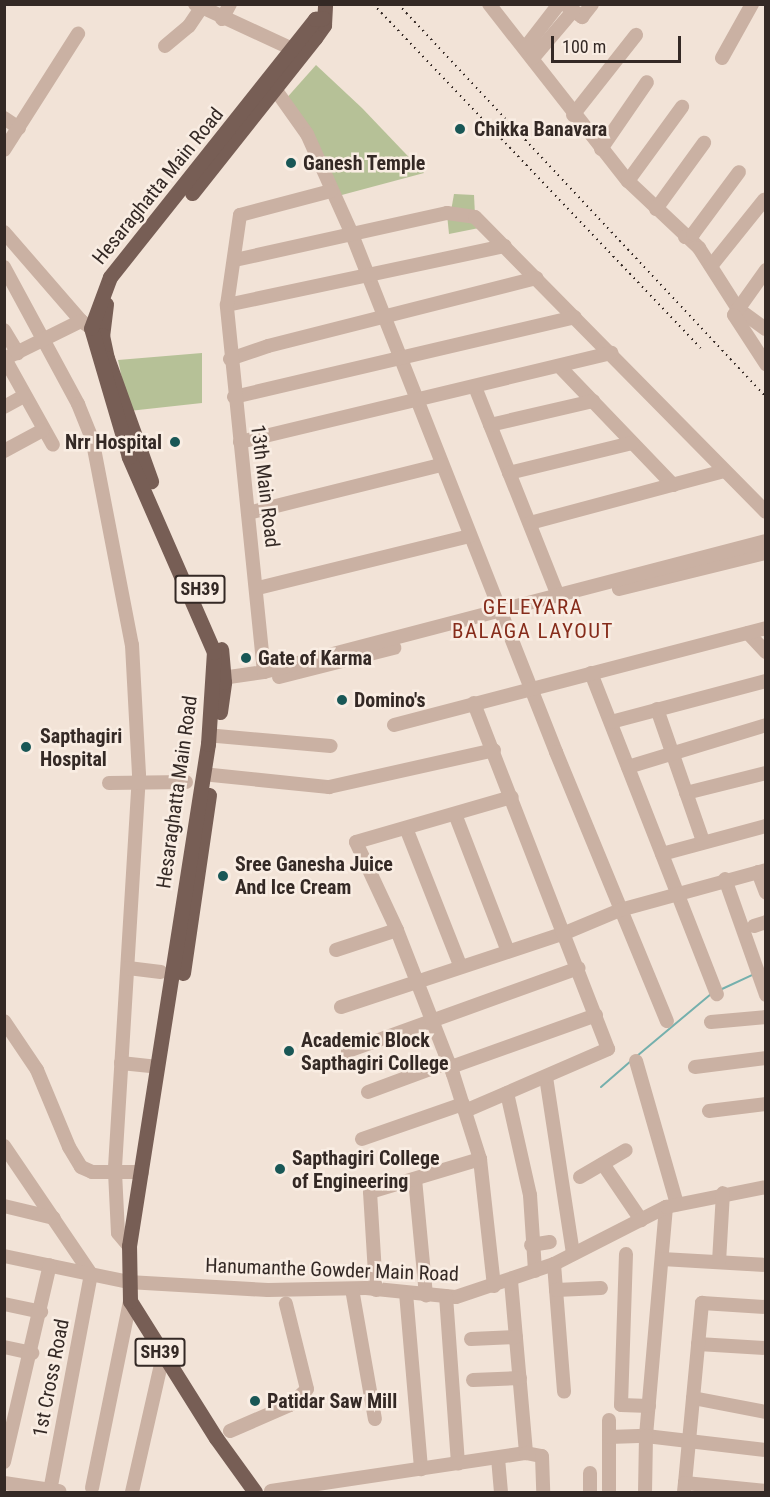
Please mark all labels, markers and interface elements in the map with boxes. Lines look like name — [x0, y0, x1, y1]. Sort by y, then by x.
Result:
scale bar — [554, 24, 684, 62]
text: 100 m — [562, 36, 606, 57]
street label: Hesaraghatta Main Road — [87, 103, 229, 269]
place label: Chikka Banavara — [474, 117, 607, 141]
marker: Chikka Banavara — [451, 120, 469, 138]
place label: Ganesh Temple — [303, 151, 426, 175]
marker: Ganesh Temple — [284, 156, 298, 170]
street label: 13th Main Road — [246, 423, 284, 549]
place label: Nrr Hospital — [65, 430, 162, 454]
marker: Nrr Hospital — [166, 433, 184, 451]
road number: SH39 — [174, 574, 226, 604]
district label: GELEYARA BALAGA LAYOUT — [452, 594, 614, 644]
place label: Gate of Karma — [258, 646, 372, 670]
marker: Gate of Karma — [239, 651, 253, 665]
place label: Domino's — [354, 688, 425, 712]
marker: Domino's — [335, 693, 349, 707]
street label: Hesaraghatta Main Road — [152, 694, 202, 890]
place label: Sapthagiri Hospital — [40, 724, 122, 771]
marker: Sapthagiri Hospital — [17, 738, 35, 756]
place label: Sree Ganesha Juice And Ice Cream — [235, 852, 393, 899]
marker: Sree Ganesha Juice And Ice Cream — [216, 869, 230, 883]
place label: Academic Block Sapthagiri College — [301, 1028, 449, 1075]
marker: Academic Block Sapthagiri College — [282, 1044, 296, 1058]
place label: Sapthagiri College of Engineering — [292, 1146, 440, 1193]
marker: Sapthagiri College of Engineering — [273, 1162, 287, 1176]
street label: Hanumanthe Gowder Main Road — [205, 1254, 459, 1286]
street label: 1st Cross Road — [28, 1317, 74, 1439]
road number: SH39 — [134, 1337, 186, 1367]
place label: Patidar Saw Mill — [267, 1389, 397, 1413]
marker: Patidar Saw Mill — [248, 1394, 262, 1408]

